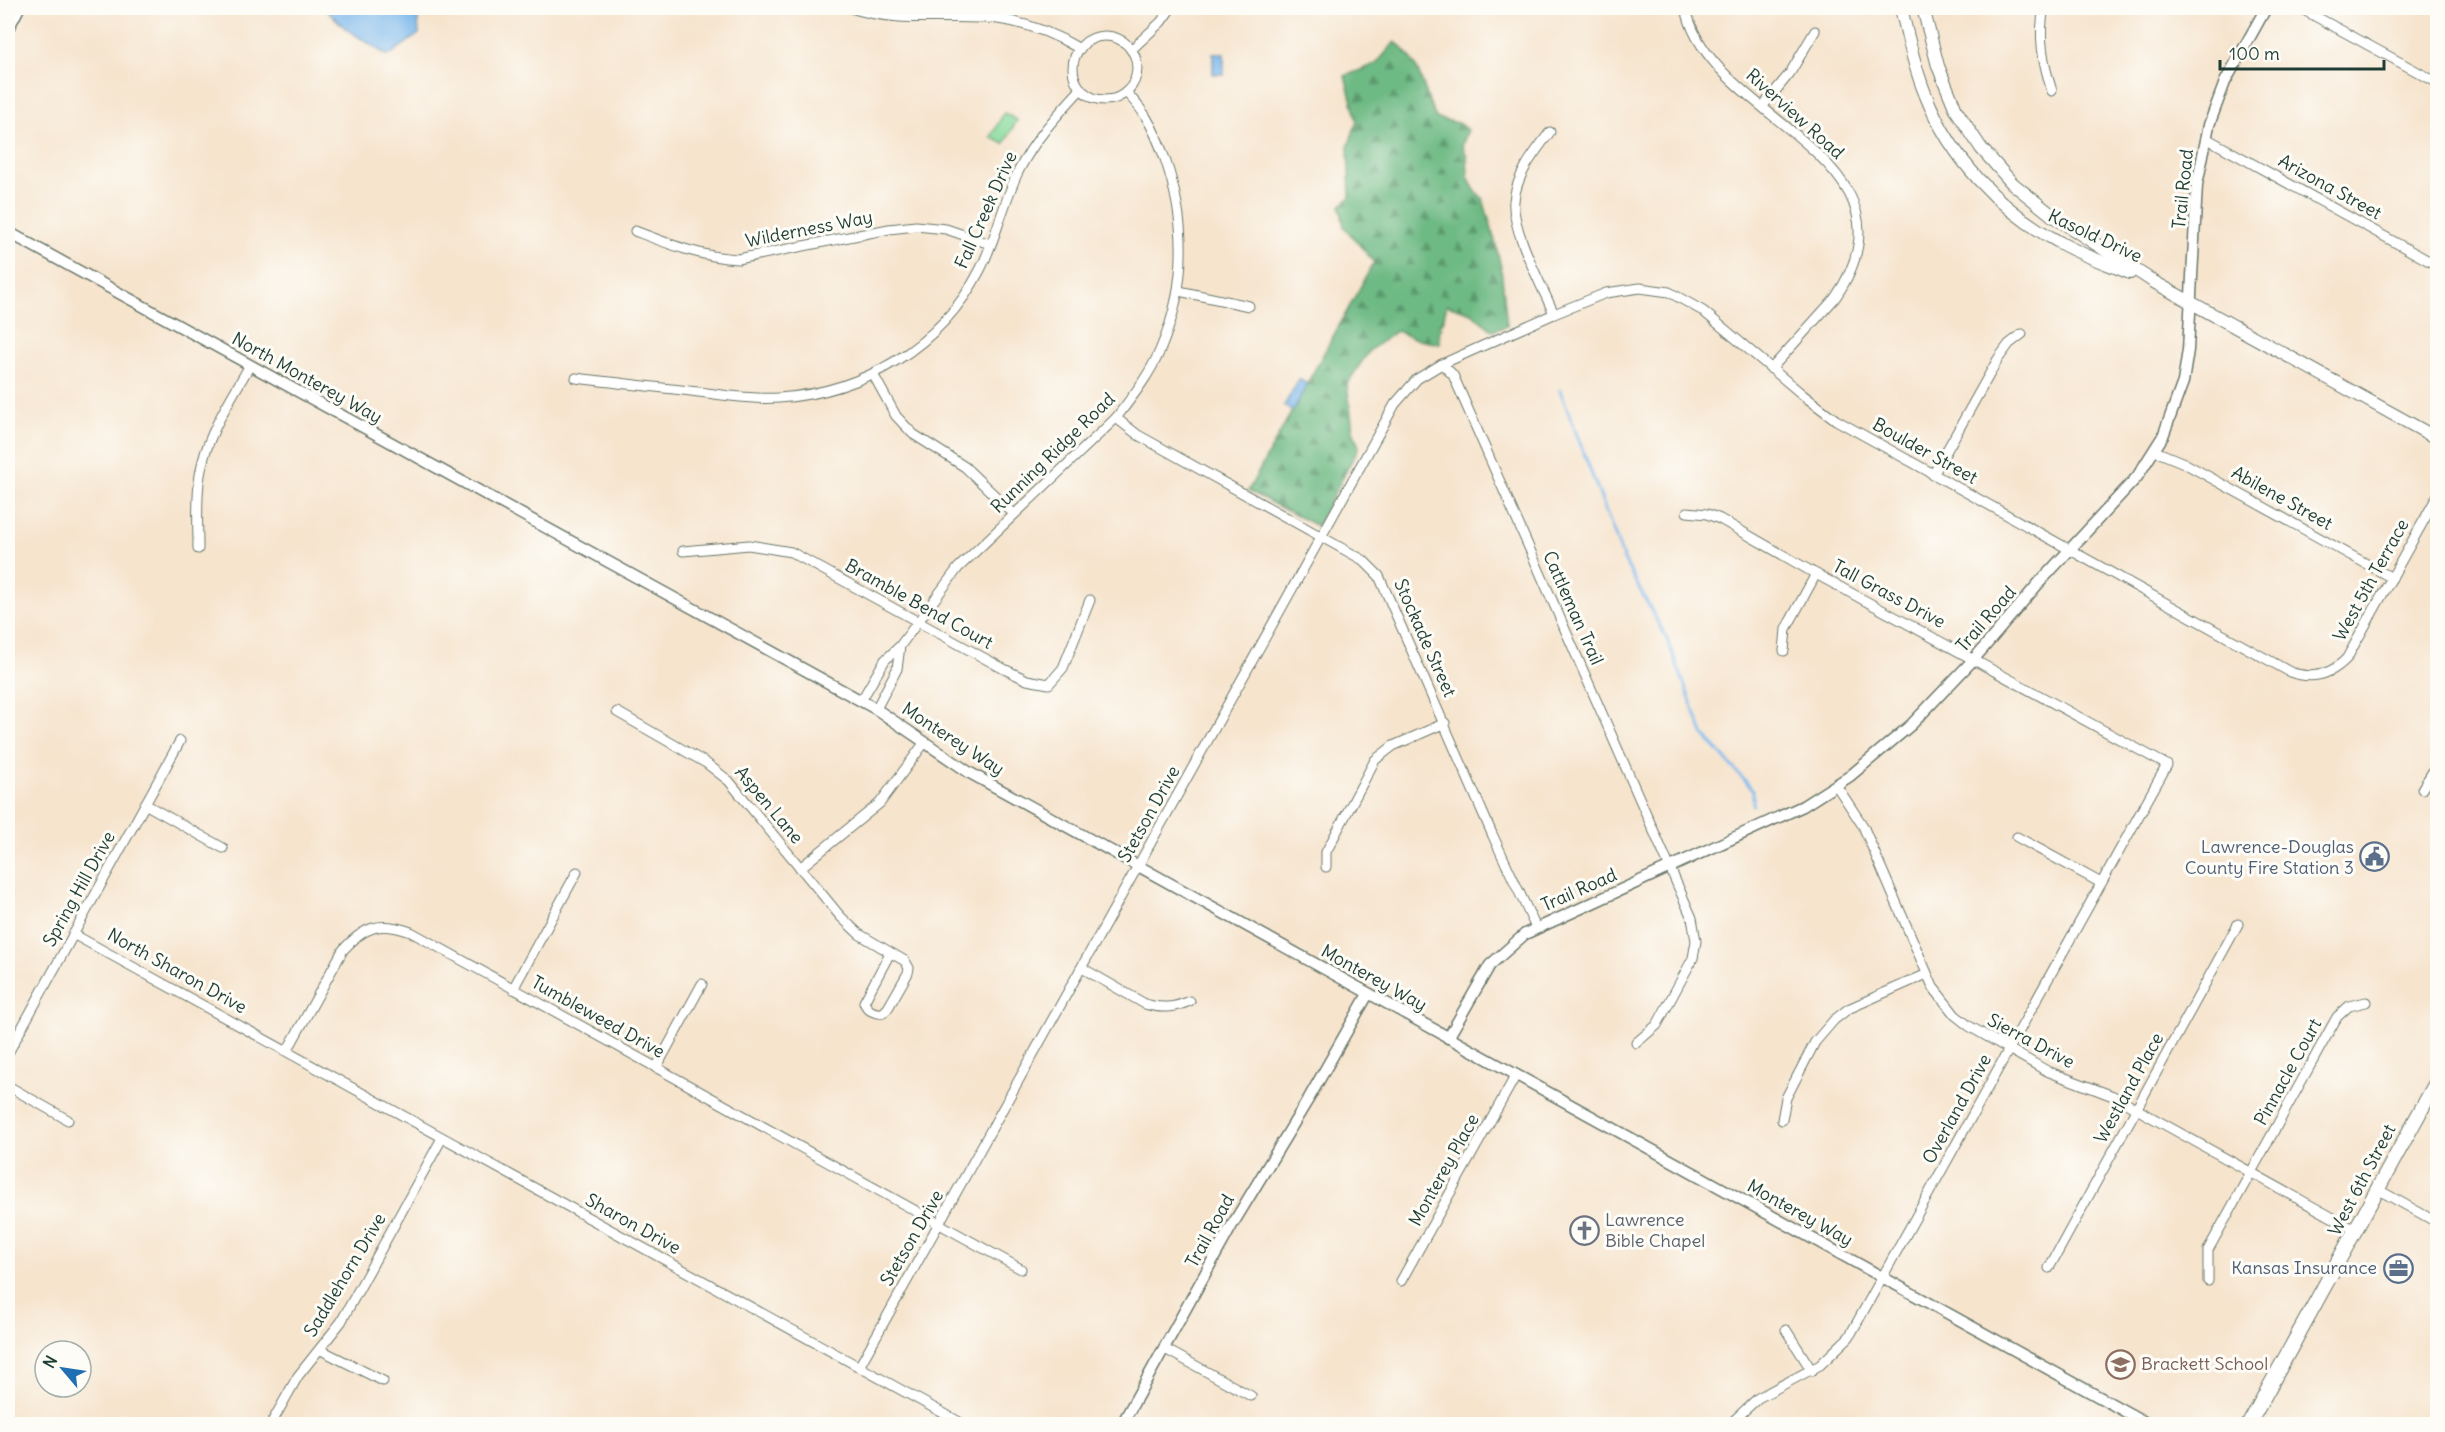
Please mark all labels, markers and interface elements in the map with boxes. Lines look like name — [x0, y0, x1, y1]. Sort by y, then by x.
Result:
scale bar — [2220, 33, 2384, 71]
text: 100 m — [2229, 42, 2280, 65]
street label: Riverview Road — [1741, 63, 1850, 164]
street label: Trail Road — [2167, 147, 2198, 230]
street label: Fall Creek Drive — [949, 148, 1022, 272]
street label: Arizona Street — [2275, 149, 2386, 224]
street label: Kasold Drive — [2045, 204, 2146, 267]
street label: Wilderness Way — [743, 205, 874, 252]
street label: North Monterey Way — [228, 327, 386, 428]
street label: Running Ridge Road — [986, 387, 1120, 518]
street label: Boulder Street — [1869, 412, 1982, 489]
street label: Abilene Street — [2228, 460, 2337, 535]
street label: West 5th Terrace — [2328, 515, 2414, 645]
street label: Cattleman Trail — [1538, 547, 1609, 668]
street label: Bramble Bend Court — [841, 553, 997, 654]
street label: Tall Grass Drive — [1829, 554, 1950, 633]
street label: Stockade Street — [1389, 575, 1462, 700]
street label: Trail Road — [1951, 581, 2021, 656]
street label: Monterey Way — [898, 697, 1009, 780]
street label: Aspen Lane — [730, 761, 809, 848]
street label: Stetson Drive — [1113, 761, 1185, 866]
street label: Spring Hill Drive — [37, 827, 120, 950]
place label: Lawrence-Douglas County Fire Station 3 — [2185, 835, 2354, 879]
public building icon: Lawrence-Douglas County Fire Station 3 — [2359, 841, 2391, 873]
street label: Trail Road — [1537, 863, 1620, 916]
street label: North Sharon Drive — [104, 923, 251, 1018]
street label: Monterey Way — [1317, 939, 1431, 1016]
street label: Tumbleweed Drive — [527, 970, 669, 1063]
street label: Sierra Drive — [1984, 1008, 2079, 1073]
street label: Pinnacle Court — [2249, 1014, 2326, 1129]
street label: Westland Place — [2089, 1028, 2168, 1147]
street label: Overland Drive — [1917, 1050, 1996, 1168]
street label: Monterey Place — [1403, 1110, 1484, 1230]
street label: West 6th Street — [2323, 1120, 2401, 1240]
street label: Monterey Way — [1743, 1174, 1857, 1251]
street label: Stetson Drive — [875, 1186, 948, 1290]
street label: Sharon Drive — [582, 1188, 685, 1259]
street label: Trail Road — [1180, 1190, 1239, 1271]
place label: Lawrence Bible Chapel — [1605, 1208, 1705, 1252]
street label: Saddlehorn Drive — [299, 1209, 391, 1341]
church icon: Lawrence Bible Chapel — [1568, 1214, 1600, 1246]
office icon: Kansas Insurance — [2382, 1252, 2414, 1284]
place label: Kansas Insurance — [2231, 1256, 2377, 1279]
north arrow — [33, 1339, 93, 1399]
school or university icon: Brackett School — [2104, 1348, 2136, 1380]
text: N — [38, 1352, 61, 1371]
place label: Brackett School — [2141, 1352, 2268, 1375]

